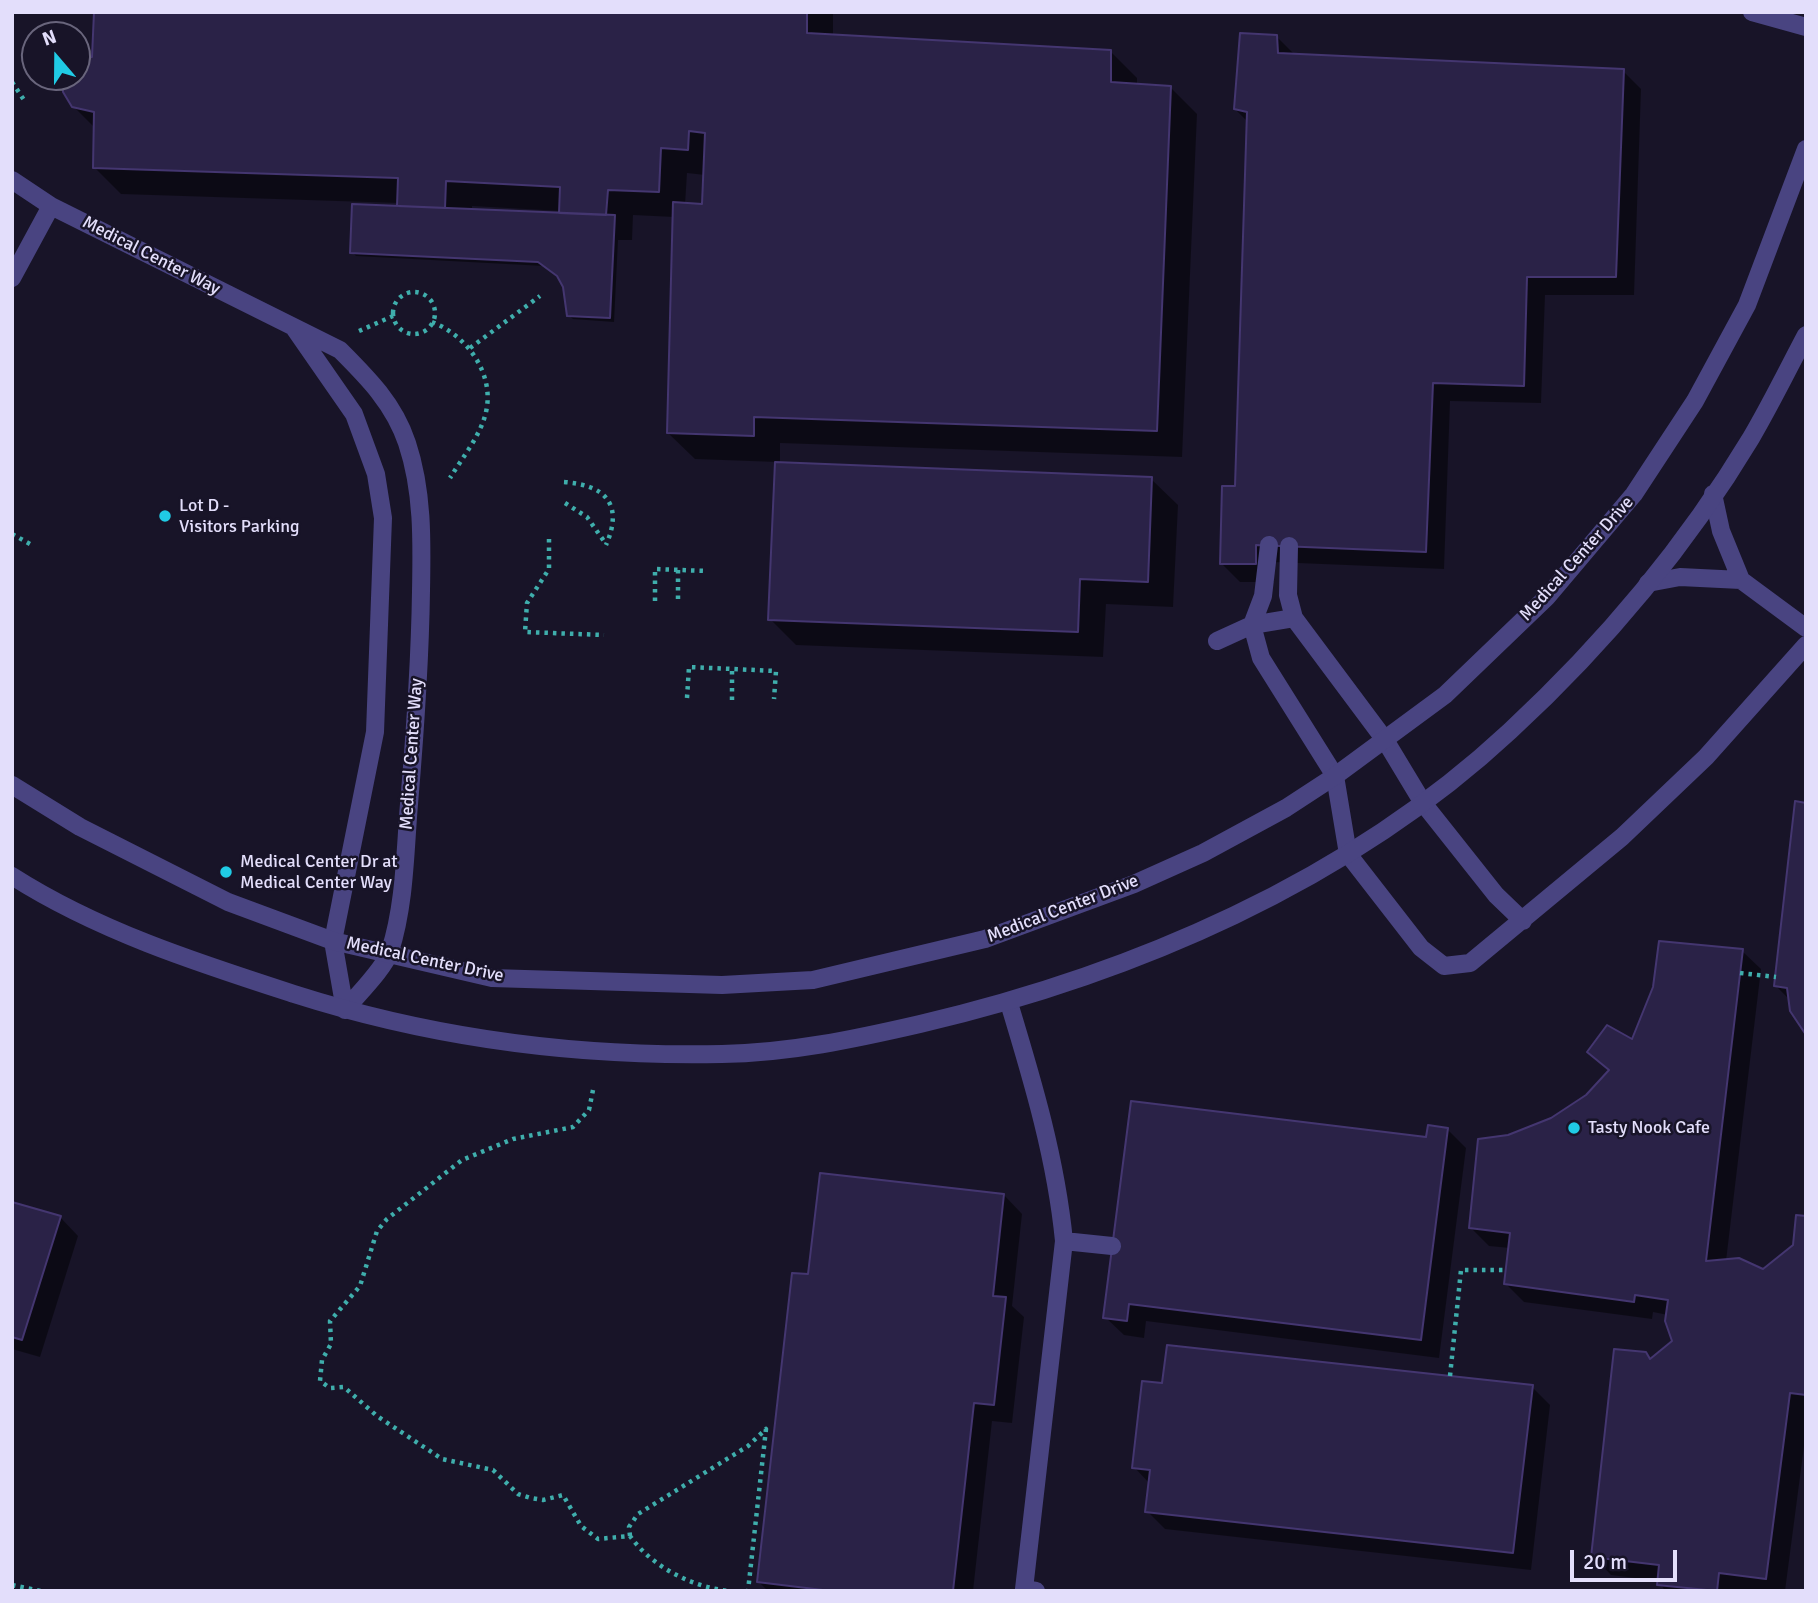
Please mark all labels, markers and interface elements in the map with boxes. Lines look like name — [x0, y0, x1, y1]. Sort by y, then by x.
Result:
north arrow — [21, 21, 91, 91]
text: N — [39, 25, 60, 52]
street label: Medical Center Way — [78, 212, 224, 300]
street label: Medical Center Drive — [1515, 492, 1639, 626]
place label: Lot D - Visitors Parking — [179, 495, 300, 538]
marker: Lot D - Visitors Parking — [157, 508, 173, 524]
street label: Medical Center Way — [396, 677, 428, 831]
place label: Medical Center Dr at Medical Center Way — [240, 851, 398, 894]
marker: Medical Center Dr at Medical Center Way — [218, 864, 234, 880]
street label: Medical Center Drive — [984, 870, 1142, 948]
street label: Medical Center Drive — [344, 933, 506, 987]
place label: Tasty Nook Cafe — [1588, 1117, 1710, 1139]
marker: Tasty Nook Cafe — [1566, 1120, 1582, 1136]
scale bar — [1573, 1536, 1680, 1580]
text: 20 m — [1583, 1549, 1627, 1575]

